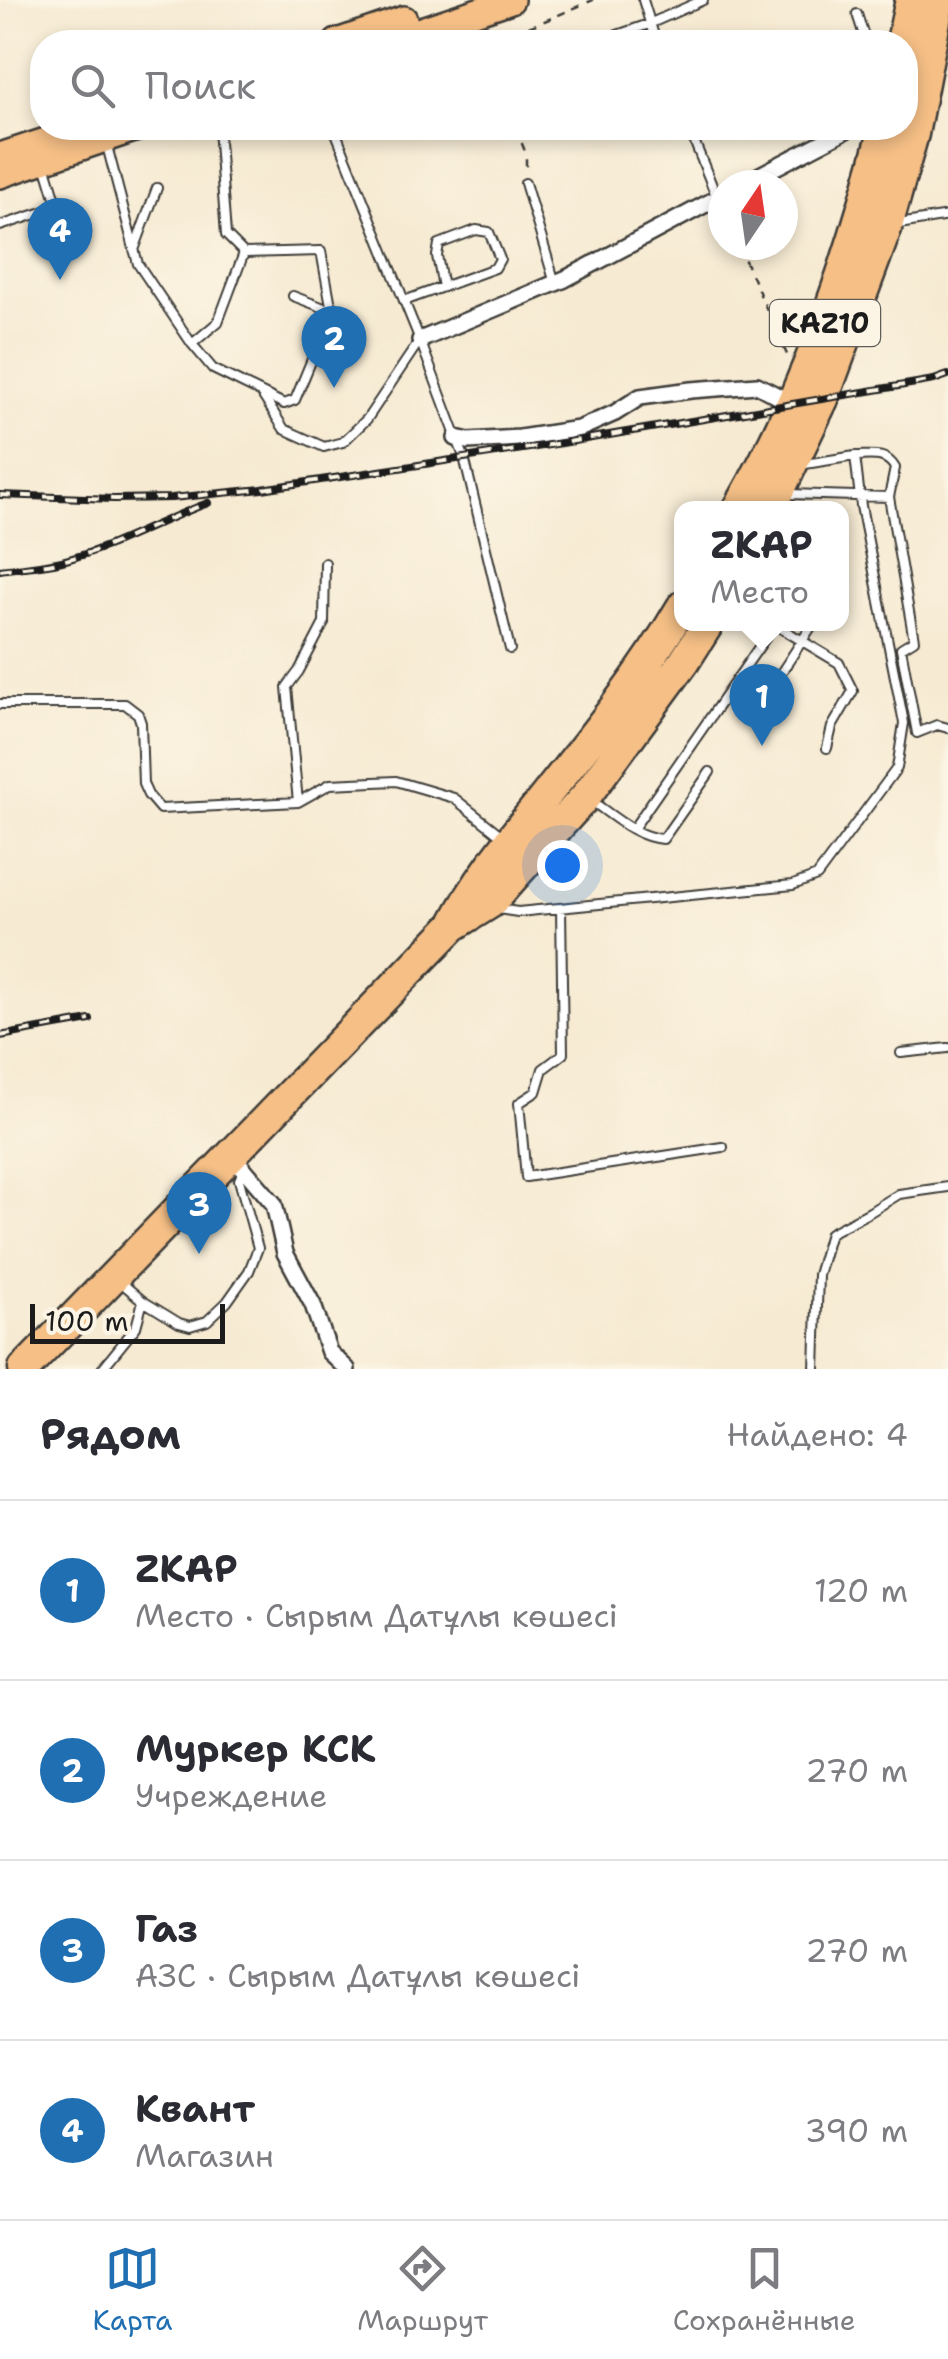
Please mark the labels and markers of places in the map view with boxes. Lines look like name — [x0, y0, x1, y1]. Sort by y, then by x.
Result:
pin: 4 — [28, 198, 92, 280]
pin: 2 — [302, 306, 366, 388]
pin: 1 — [730, 664, 794, 746]
pin: 3 — [166, 1172, 232, 1254]

